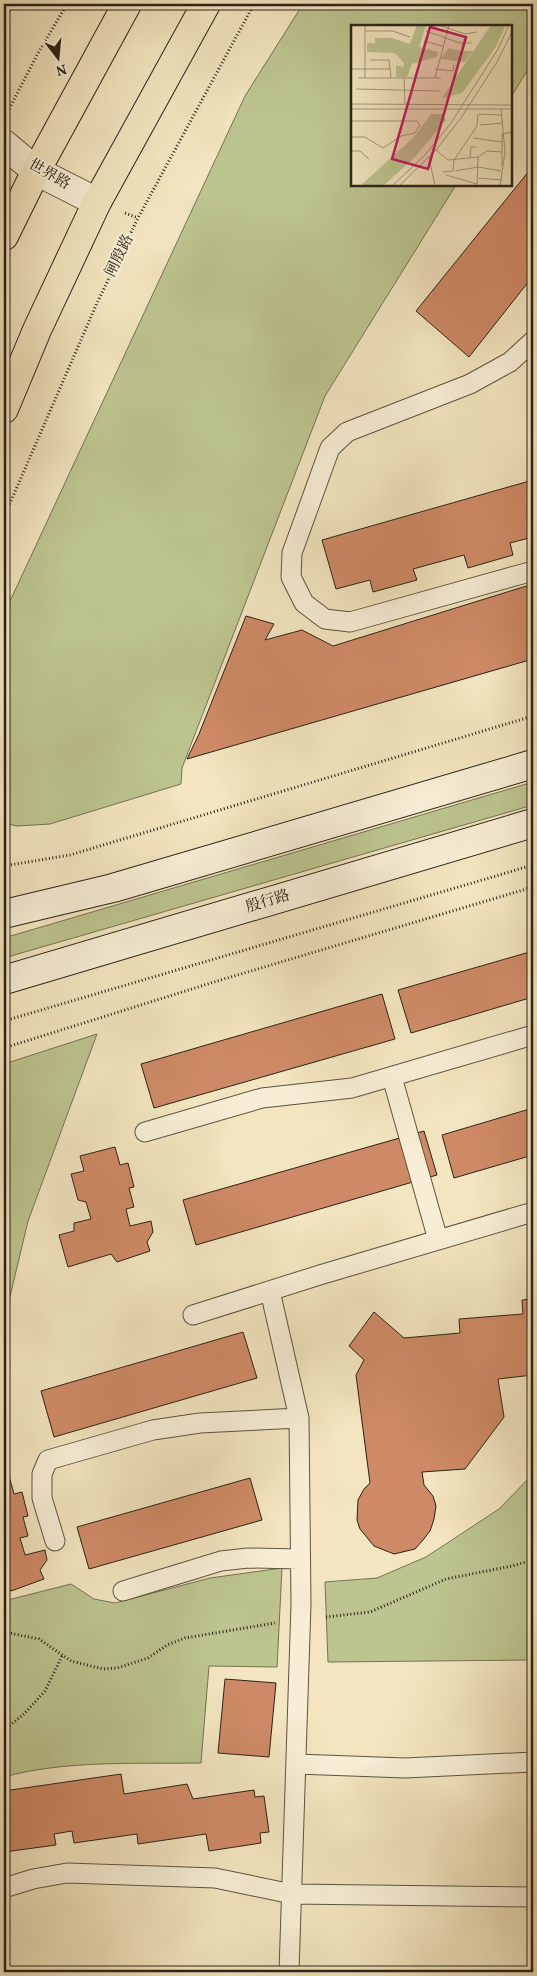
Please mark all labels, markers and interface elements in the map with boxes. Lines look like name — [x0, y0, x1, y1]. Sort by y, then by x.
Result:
inset map — [351, 25, 512, 186]
north arrow — [32, 32, 82, 82]
text: N — [54, 59, 69, 80]
street label: 世界路 — [24, 155, 74, 195]
street label: 闸殷路 — [101, 231, 139, 281]
street label: 殷行路 — [243, 885, 293, 919]

